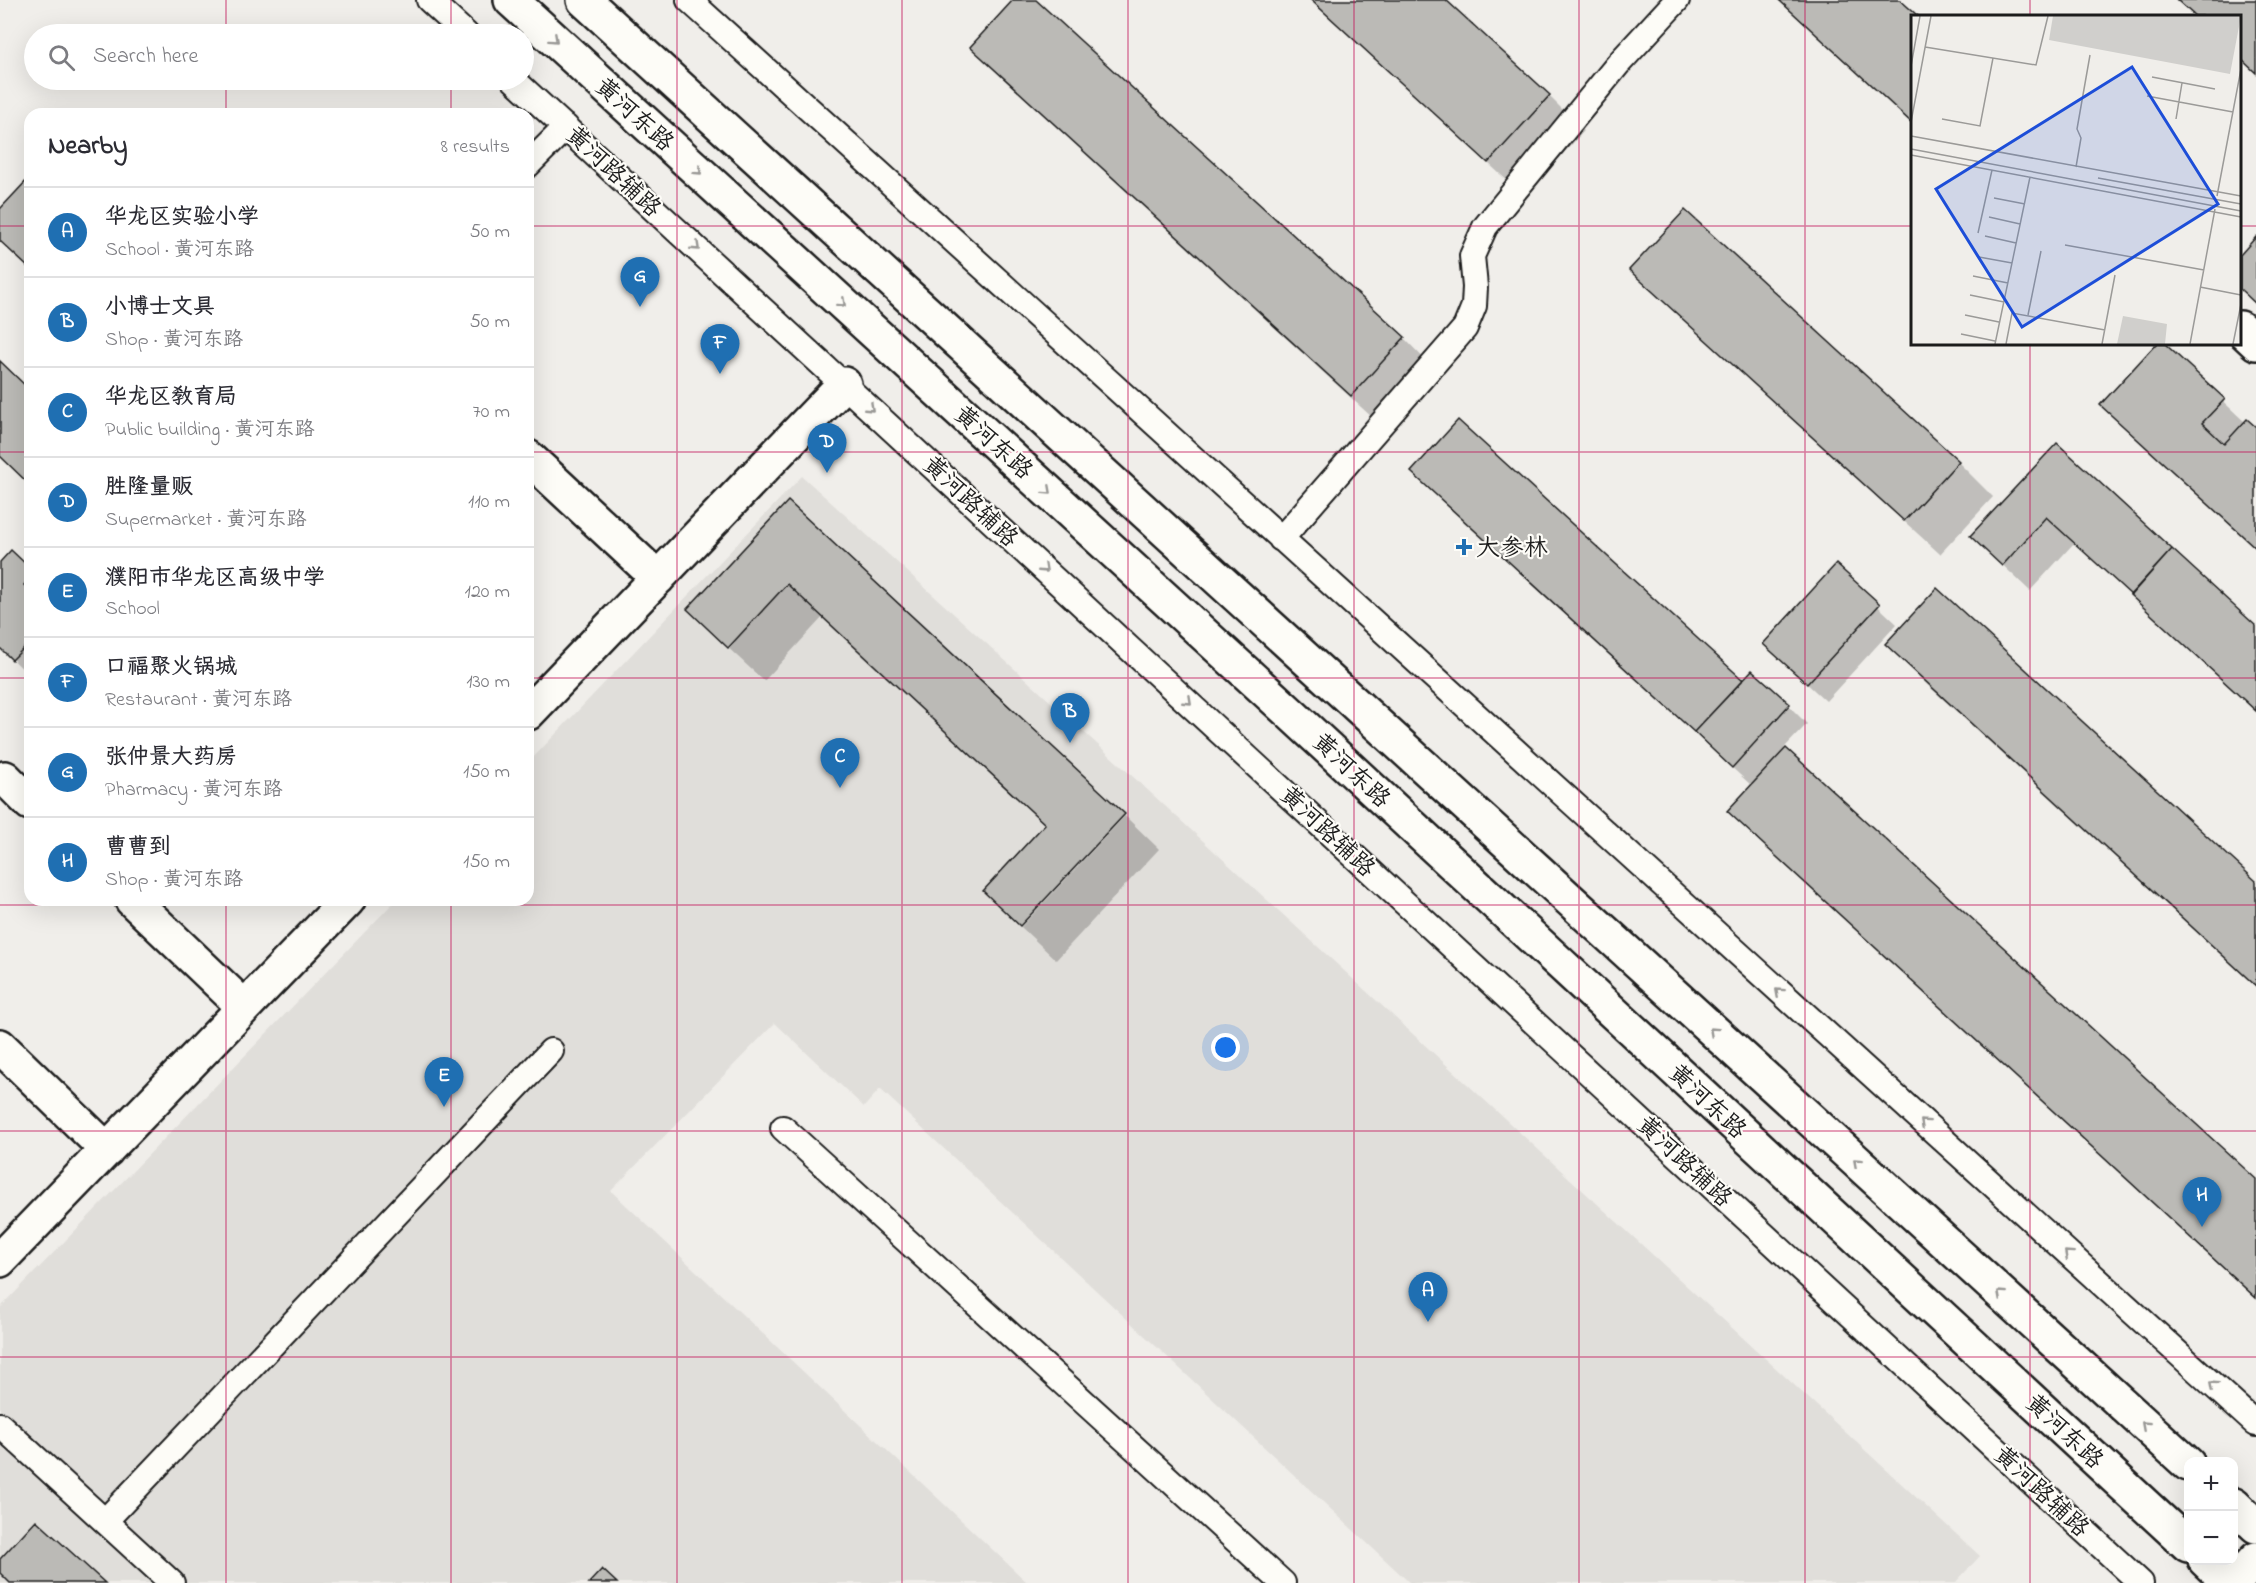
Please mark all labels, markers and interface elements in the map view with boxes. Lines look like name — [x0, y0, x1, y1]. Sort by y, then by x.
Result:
inset map — [1911, 15, 2241, 345]
search box — [24, 24, 534, 90]
one-way arrow — [547, 32, 558, 43]
icon: search — [45, 41, 78, 74]
text: Search here — [93, 41, 198, 73]
street label: 黄河东路 — [586, 71, 681, 161]
street label: 黄河路辅路 — [556, 119, 668, 227]
text: Nearby — [48, 128, 127, 166]
text: 8 results — [441, 133, 510, 162]
one-way arrow — [691, 164, 702, 175]
text: 华龙区实验小学 — [105, 202, 259, 234]
text: A — [61, 218, 74, 247]
text: 50 m — [469, 218, 510, 247]
text: School · 黄河东路 — [105, 236, 254, 265]
one-way arrow — [690, 240, 700, 251]
pin: G — [620, 258, 660, 307]
text: 小博士文具 — [105, 292, 215, 324]
one-way arrow — [835, 296, 846, 307]
text: B — [61, 308, 74, 337]
text: 50 m — [469, 308, 510, 337]
pin: F — [700, 324, 740, 374]
text: Shop · 黄河东路 — [105, 326, 243, 355]
text: 华龙区教育局 — [105, 382, 237, 414]
text: C — [62, 398, 73, 427]
text: 70 m — [473, 398, 510, 427]
street label: 黄河东路 — [945, 399, 1040, 489]
one-way arrow — [864, 401, 874, 412]
text: Public building · 黄河东路 — [105, 416, 314, 445]
pin: D — [808, 424, 846, 473]
street label: 黄河路辅路 — [913, 449, 1025, 557]
text: 胜隆量贩 — [105, 472, 193, 504]
one-way arrow — [1041, 484, 1052, 495]
text: D — [60, 488, 75, 517]
text: 110 m — [468, 488, 510, 517]
text: Supermarket · 黄河东路 — [105, 506, 306, 535]
place label: 大参林 — [1476, 532, 1548, 567]
marker: 大参林 — [1457, 540, 1471, 554]
one-way arrow — [1038, 562, 1048, 573]
text: 濮阳市华龙区高级中学 — [105, 563, 325, 595]
text: E — [61, 578, 74, 607]
text: 120 m — [465, 578, 510, 607]
text: School — [105, 595, 160, 624]
text: 口福聚火锅城 — [105, 652, 237, 684]
text: F — [61, 668, 74, 697]
text: 130 m — [466, 668, 510, 697]
text: Restaurant · 黄河东路 — [105, 686, 292, 715]
pin: B — [1050, 694, 1090, 743]
one-way arrow — [1180, 694, 1191, 705]
street label: 黄河东路 — [1303, 726, 1397, 817]
pin: C — [820, 738, 860, 788]
text: 张仲景大药房 — [105, 742, 237, 774]
text: G — [61, 758, 74, 787]
text: 150 m — [463, 758, 510, 787]
text: Pharmacy · 黄河东路 — [105, 776, 282, 805]
street label: 黄河路辅路 — [1270, 779, 1382, 887]
text: 曹曹到 — [105, 832, 171, 864]
text: H — [62, 848, 73, 877]
text: 150 m — [463, 848, 510, 877]
text: Shop · 黄河东路 — [105, 866, 243, 895]
one-way arrow — [1776, 988, 1786, 999]
one-way arrow — [1709, 1027, 1720, 1038]
your location — [1211, 1033, 1240, 1062]
street label: 黄河东路 — [1659, 1057, 1753, 1148]
pin: E — [424, 1058, 464, 1107]
street label: 黄河路辅路 — [1627, 1109, 1739, 1217]
one-way arrow — [1920, 1119, 1931, 1130]
one-way arrow — [1853, 1158, 1864, 1169]
pin: H — [2182, 1178, 2222, 1227]
one-way arrow — [2065, 1250, 2075, 1261]
pin: A — [1408, 1272, 1448, 1322]
one-way arrow — [1997, 1290, 2008, 1301]
one-way arrow — [2209, 1381, 2219, 1392]
street label: 黄河东路 — [2016, 1387, 2110, 1478]
one-way arrow — [2141, 1421, 2152, 1432]
street label: 黄河路辅路 — [1984, 1439, 2096, 1547]
map controls — [2184, 1457, 2238, 1565]
button: + — [2184, 1457, 2238, 1511]
button: − — [2184, 1511, 2238, 1565]

